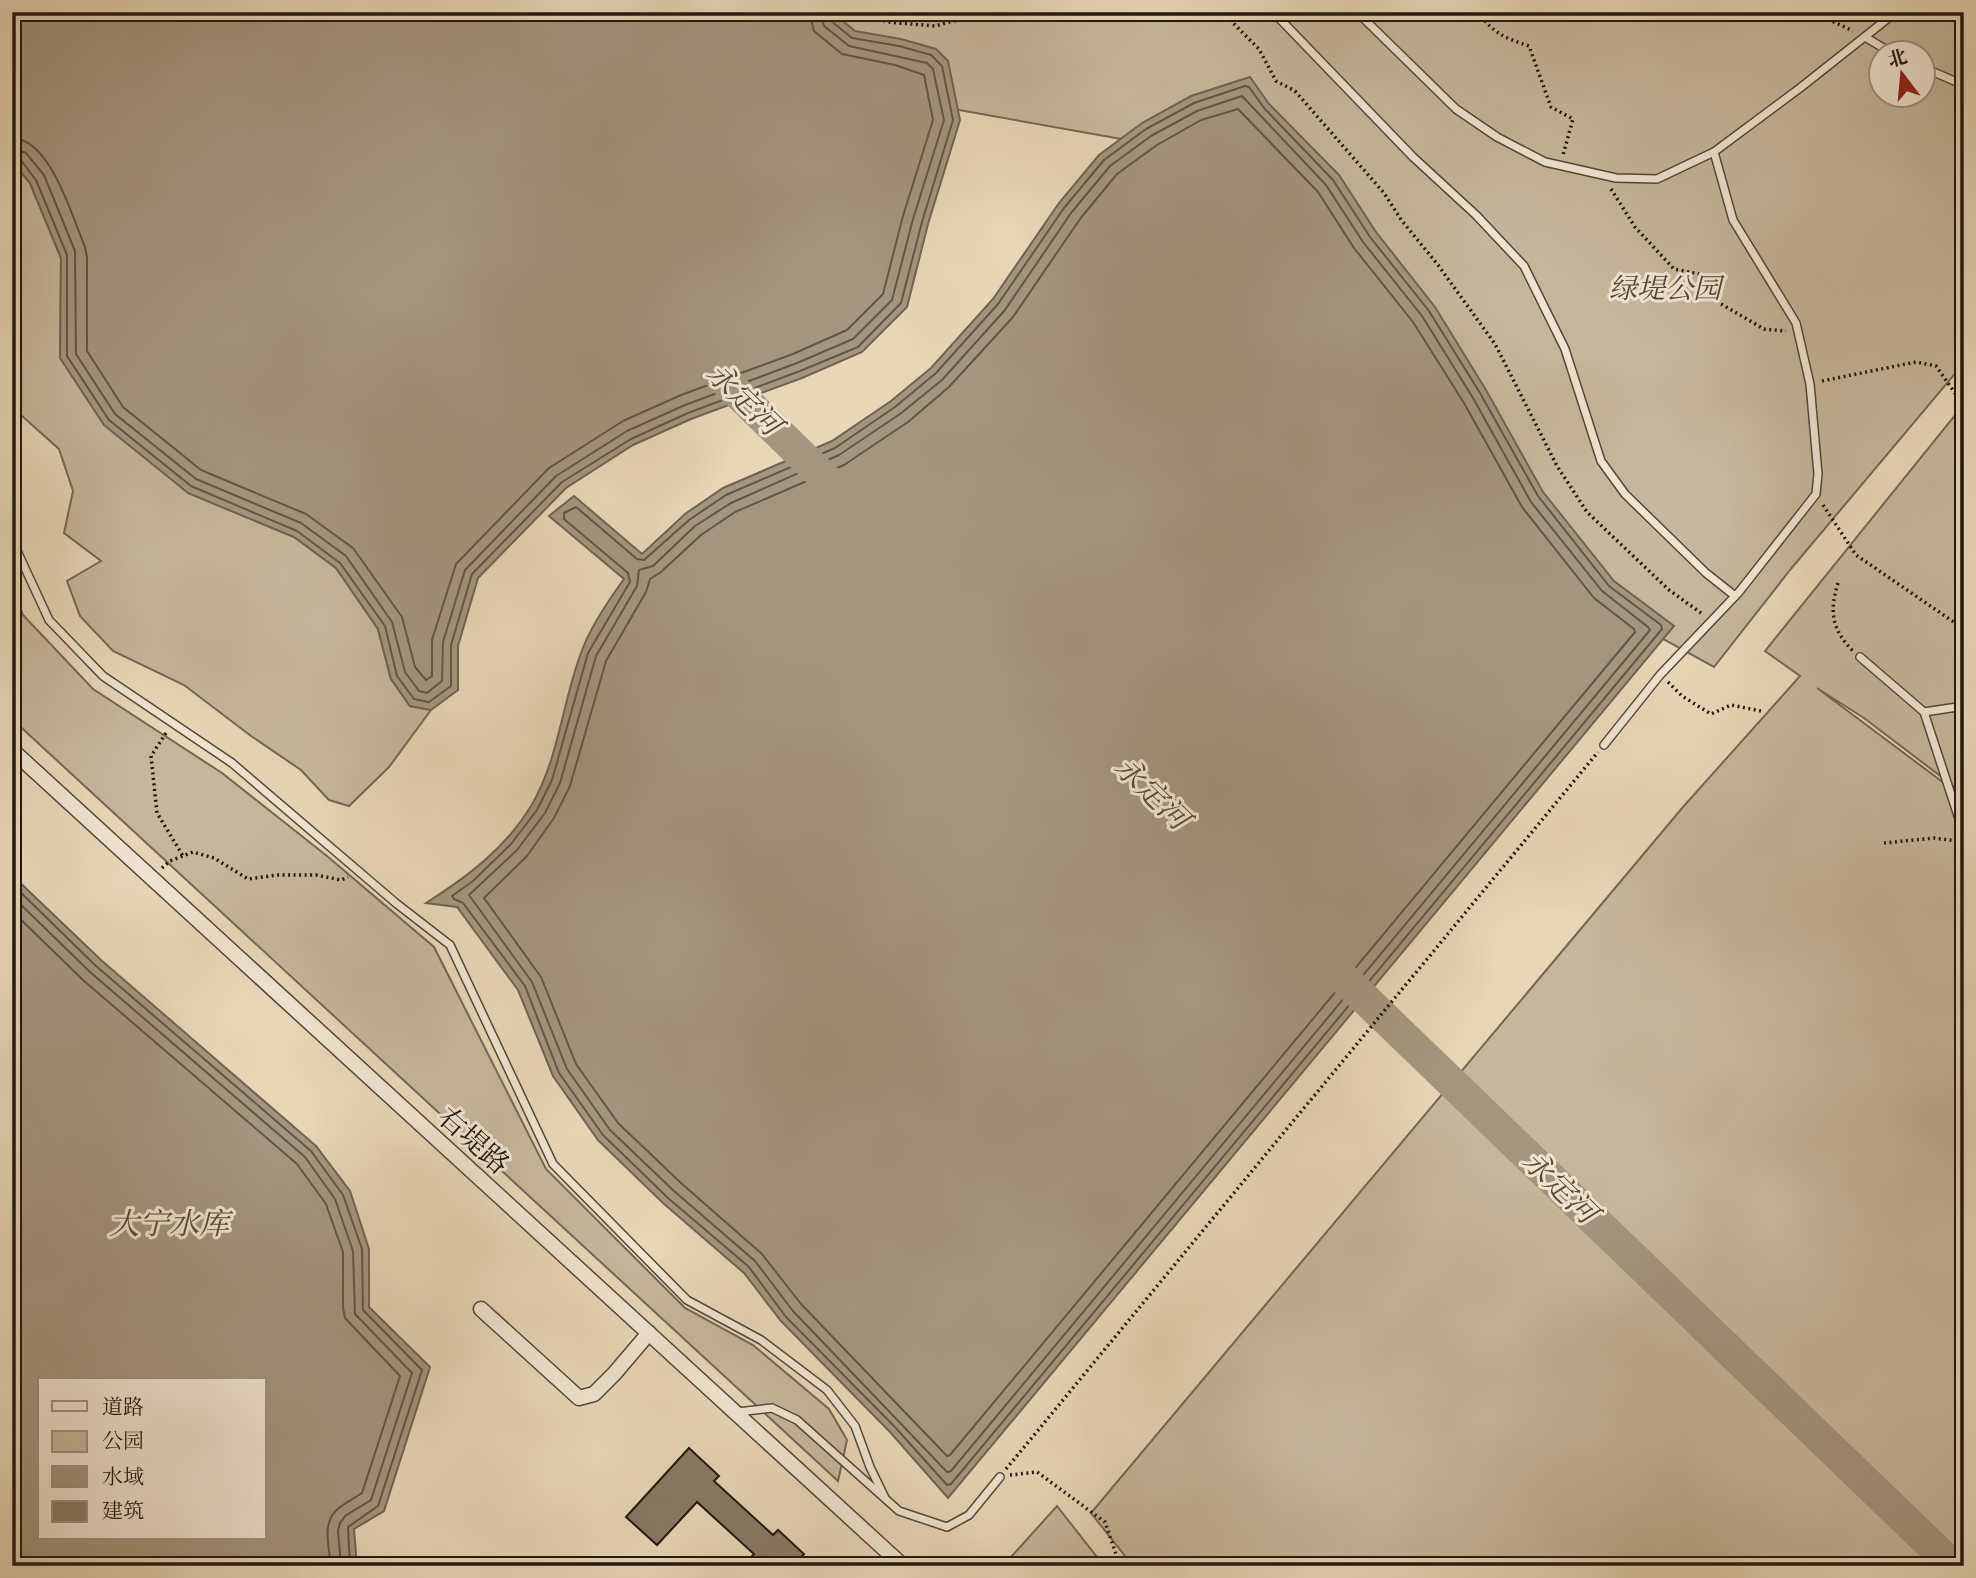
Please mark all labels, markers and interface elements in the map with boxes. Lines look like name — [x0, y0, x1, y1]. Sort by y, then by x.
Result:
north arrow — [1868, 38, 1938, 108]
text: 北 — [1885, 44, 1910, 73]
park label: 绿堤公园 — [1609, 272, 1725, 307]
water label: 永定河 — [698, 355, 792, 448]
water label: 永定河 — [1106, 749, 1200, 842]
street label: 右堤路 — [430, 1100, 516, 1182]
water label: 永定河 — [1514, 1143, 1608, 1236]
water label: 大宁水库 — [109, 1206, 234, 1244]
legend — [38, 1378, 266, 1540]
text: 道路 — [102, 1395, 144, 1421]
text: 公园 — [102, 1429, 144, 1455]
text: 水域 — [102, 1465, 144, 1491]
text: 建筑 — [102, 1499, 144, 1525]

